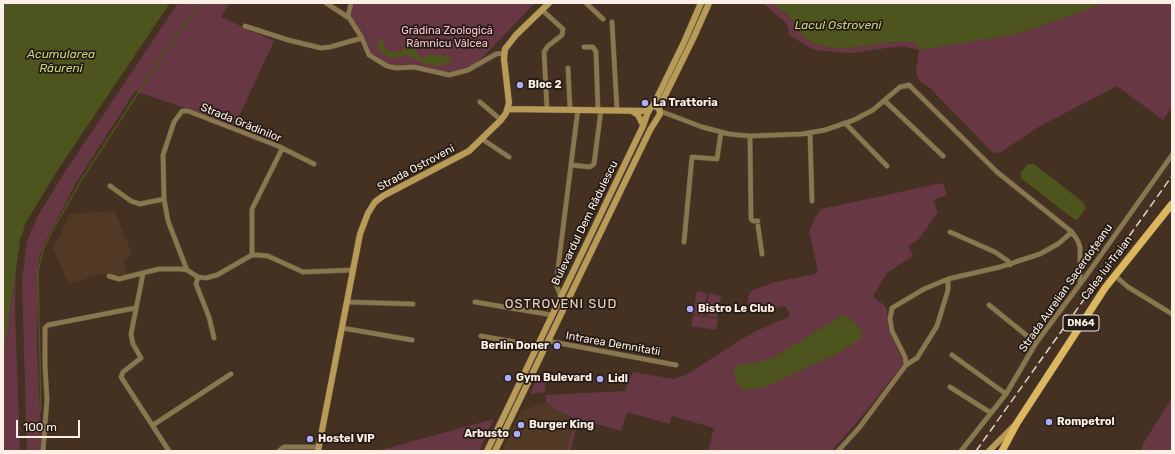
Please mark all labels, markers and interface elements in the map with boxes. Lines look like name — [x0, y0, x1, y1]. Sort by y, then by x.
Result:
water label: Lacul Ostroveni — [795, 19, 881, 33]
park label: Grădina Zoologică Râmnicu Vâlcea — [401, 24, 493, 50]
water label: Acumularea Râureni — [27, 48, 95, 76]
place label: Bloc 2 — [528, 78, 562, 92]
marker: Bloc 2 — [515, 80, 525, 90]
place label: La Trattoria — [653, 96, 718, 110]
marker: La Trattoria — [640, 98, 650, 108]
street label: Strada Grădinilor — [199, 101, 283, 145]
street label: Strada Ostroveni — [375, 142, 457, 194]
street label: Bulevardul Dem Rădulescu — [549, 159, 621, 287]
street label: Strada Aurelian Sacerdoțeanu — [1017, 221, 1115, 355]
street label: Calea lui Traian — [1079, 233, 1135, 303]
district label: OSTROVENI SUD — [505, 296, 617, 312]
place label: Bistro Le Club — [698, 302, 774, 316]
marker: Bistro Le Club — [685, 304, 695, 314]
road number: DN64 — [1063, 315, 1099, 331]
street label: Intrarea Demnitatii — [565, 329, 661, 359]
place label: Berlin Doner — [481, 339, 549, 353]
marker: Berlin Doner — [552, 341, 562, 351]
place label: Gym Bulevard — [516, 371, 592, 385]
place label: Lidl — [608, 372, 628, 386]
marker: Gym Bulevard — [503, 373, 513, 383]
marker: Lidl — [595, 374, 605, 384]
scale bar — [18, 412, 82, 438]
place label: Rompetrol — [1057, 415, 1115, 429]
marker: Rompetrol — [1044, 417, 1054, 427]
place label: Burger King — [529, 418, 594, 432]
text: 100 m — [23, 420, 57, 434]
marker: Burger King — [516, 420, 526, 430]
place label: Arbusto — [464, 427, 509, 441]
marker: Arbusto — [512, 429, 522, 439]
place label: Hostel VIP — [318, 432, 375, 446]
marker: Hostel VIP — [305, 434, 315, 444]

